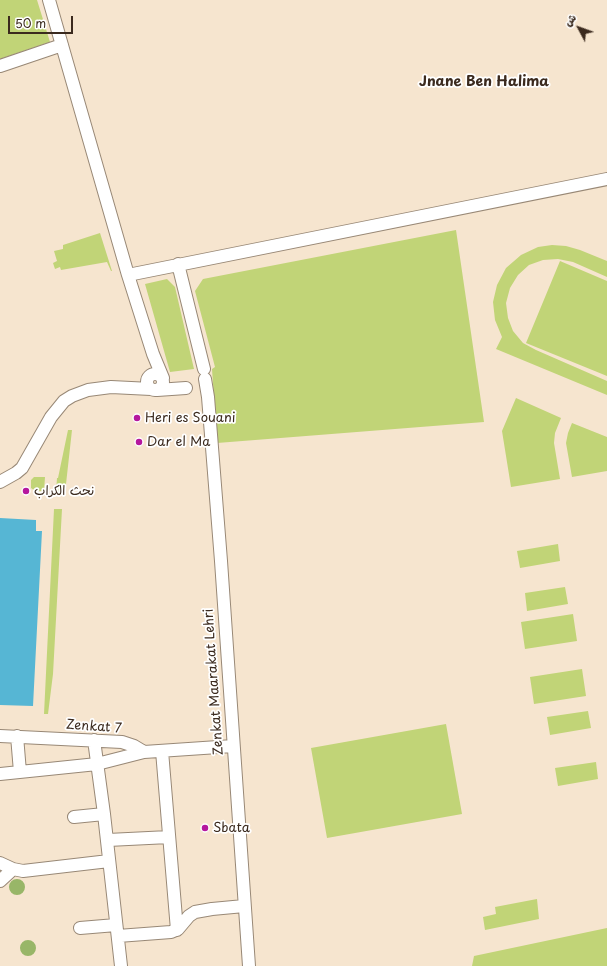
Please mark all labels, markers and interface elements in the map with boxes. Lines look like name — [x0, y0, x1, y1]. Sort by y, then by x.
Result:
scale bar — [10, 8, 75, 34]
north arrow — [559, 8, 599, 48]
text: ش — [559, 10, 580, 30]
text: 50 m — [15, 14, 46, 32]
district label: Jnane Ben Halima — [419, 74, 549, 90]
place label: Heri es Souani — [145, 410, 235, 426]
marker: Heri es Souani — [132, 413, 142, 423]
place label: Dar el Ma — [147, 434, 210, 450]
marker: Dar el Ma — [134, 437, 144, 447]
place label: نحث الكراب — [34, 483, 94, 499]
marker: نحث الكراب — [21, 486, 31, 496]
street label: Zenkat Maarakat Lehri — [201, 608, 227, 756]
street label: Zenkat 7 — [65, 717, 123, 737]
place label: Sbata — [213, 820, 250, 836]
marker: Sbata — [200, 823, 210, 833]

